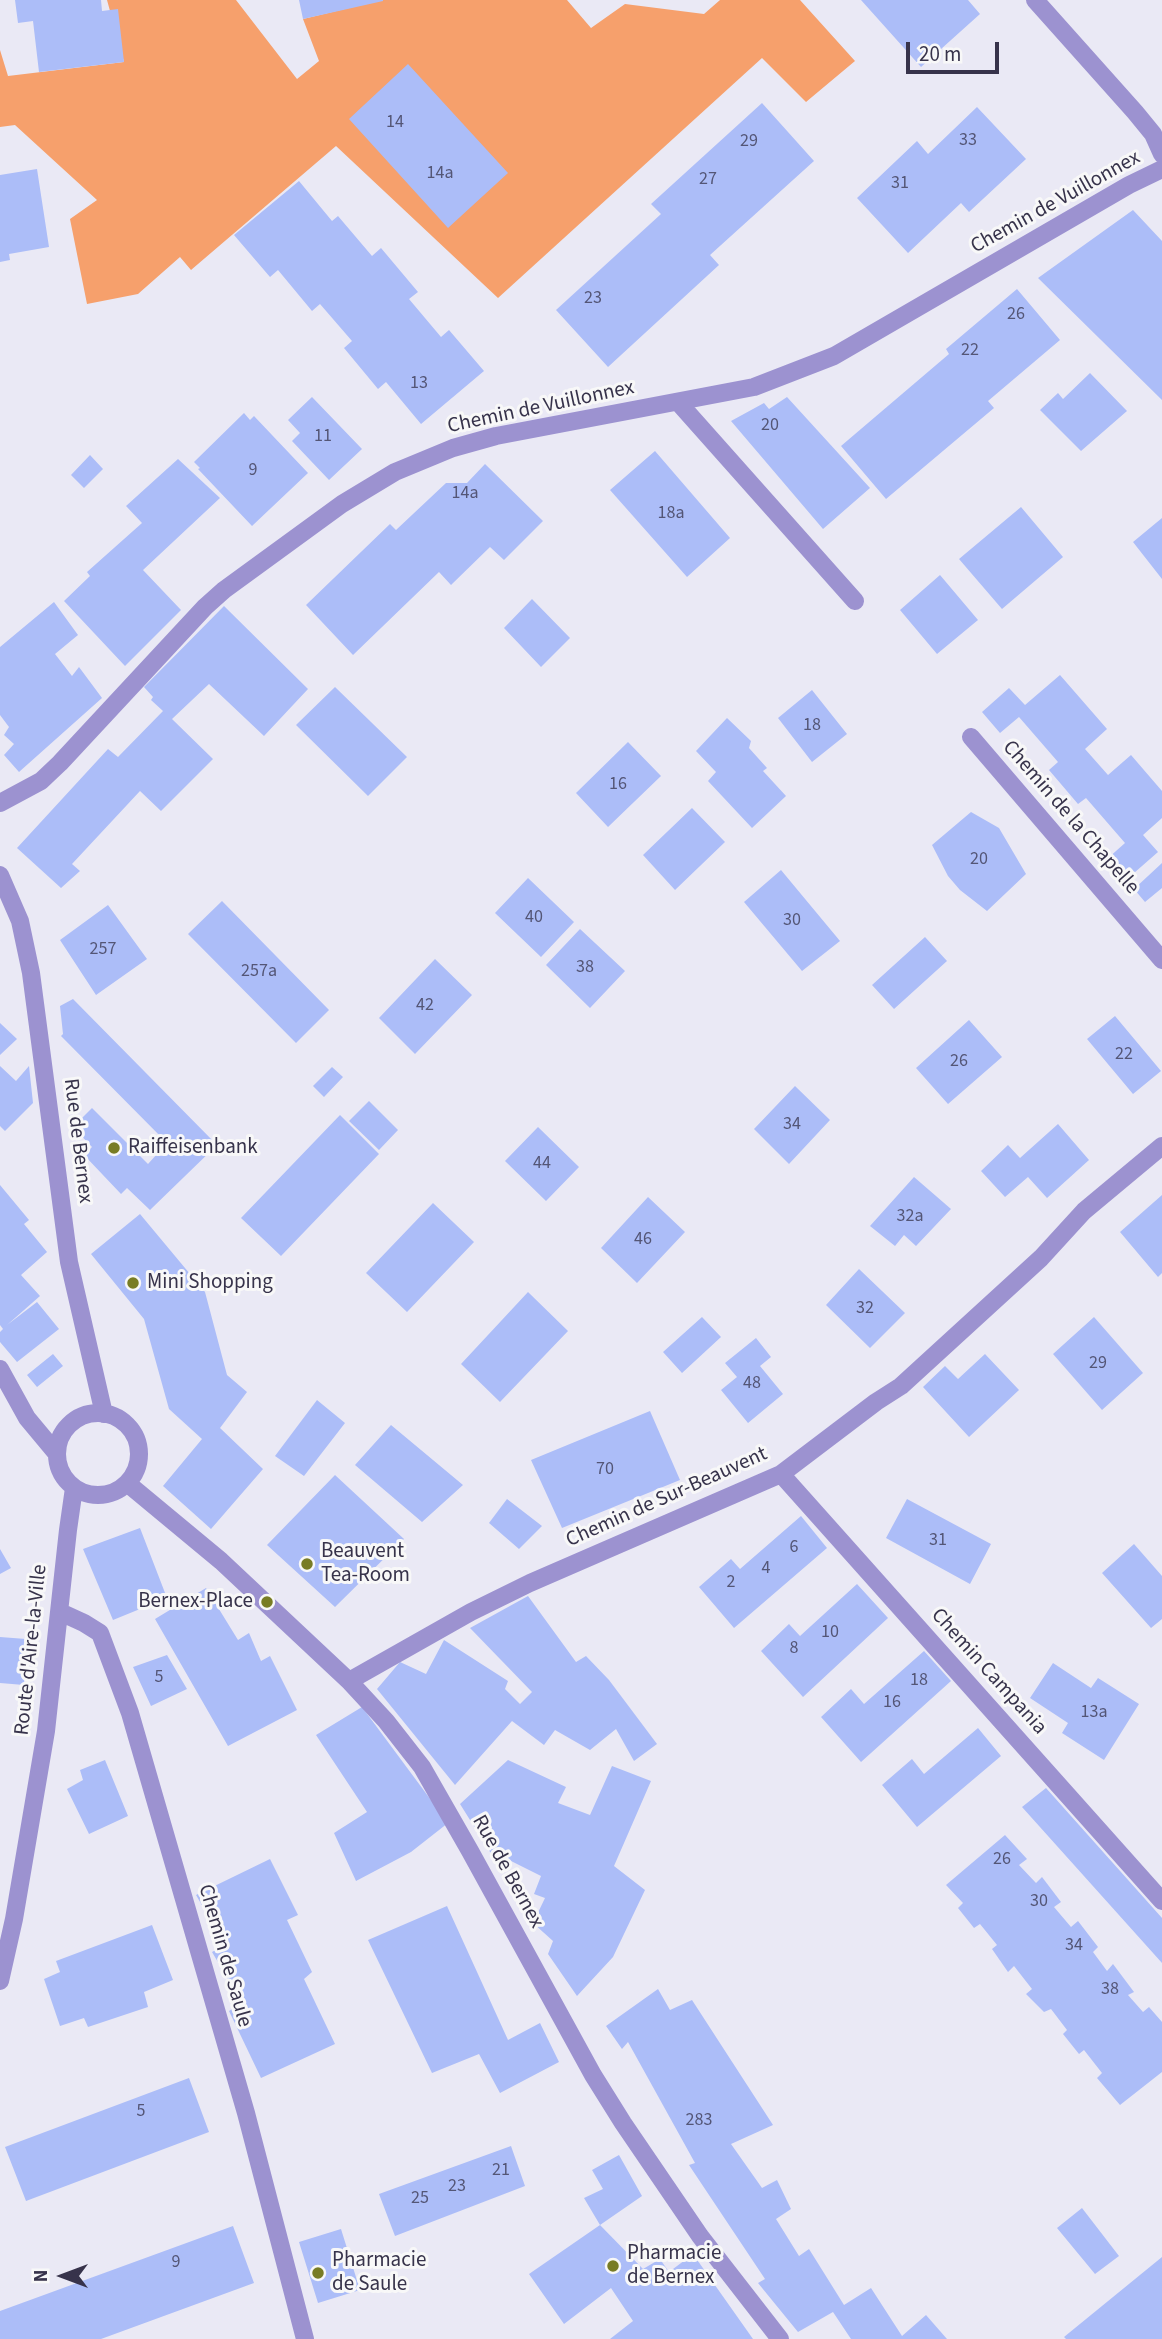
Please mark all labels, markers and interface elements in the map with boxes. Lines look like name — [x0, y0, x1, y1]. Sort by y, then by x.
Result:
scale bar — [910, 28, 1003, 72]
text: 20 m — [919, 39, 961, 69]
house number: 14 — [386, 112, 404, 134]
house number: 33 — [959, 130, 977, 152]
house number: 29 — [740, 131, 758, 153]
street label: Chemin de Vuillonnex — [967, 146, 1145, 260]
house number: 14a — [427, 163, 453, 185]
house number: 27 — [699, 169, 717, 191]
house number: 31 — [891, 173, 909, 195]
house number: 23 — [584, 288, 602, 310]
house number: 26 — [1007, 304, 1025, 326]
house number: 22 — [961, 340, 979, 362]
house number: 13 — [410, 373, 428, 395]
street label: Chemin de Vuillonnex — [446, 376, 636, 440]
house number: 20 — [761, 415, 779, 437]
house number: 11 — [314, 426, 332, 448]
house number: 9 — [249, 460, 257, 482]
house number: 14a — [452, 483, 478, 505]
house number: 18a — [658, 503, 684, 525]
house number: 18 — [803, 715, 821, 737]
street label: Chemin de la Chapelle — [996, 736, 1144, 900]
house number: 16 — [609, 774, 627, 796]
house number: 20 — [970, 849, 988, 871]
house number: 40 — [525, 907, 543, 929]
house number: 30 — [783, 910, 801, 932]
house number: 257 — [90, 939, 116, 961]
house number: 38 — [576, 957, 594, 979]
house number: 257a — [241, 961, 277, 983]
house number: 42 — [416, 995, 434, 1017]
house number: 22 — [1115, 1044, 1133, 1066]
house number: 26 — [950, 1051, 968, 1073]
street label: Rue de Bernex — [57, 1077, 97, 1205]
house number: 34 — [783, 1114, 801, 1136]
place label: Raiffeisenbank — [128, 1135, 258, 1161]
marker: Raiffeisenbank — [106, 1140, 122, 1156]
house number: 44 — [533, 1153, 551, 1175]
house number: 32a — [897, 1206, 923, 1228]
house number: 46 — [634, 1229, 652, 1251]
place label: Mini Shopping — [147, 1270, 273, 1296]
marker: Mini Shopping — [125, 1275, 141, 1291]
house number: 32 — [856, 1298, 874, 1320]
house number: 29 — [1089, 1353, 1107, 1375]
house number: 48 — [743, 1373, 761, 1395]
street label: Chemin de Sur-Beauvent — [563, 1442, 771, 1554]
house number: 70 — [596, 1459, 614, 1481]
house number: 31 — [929, 1530, 947, 1552]
house number: 6 — [790, 1537, 798, 1559]
place label: Beauvent Tea-Room — [321, 1539, 410, 1589]
marker: Beauvent Tea-Room — [299, 1556, 315, 1572]
house number: 4 — [762, 1558, 770, 1580]
street label: Route d'Aire-la-Ville — [10, 1563, 54, 1737]
house number: 2 — [727, 1572, 735, 1594]
place label: Bernex-Place — [138, 1589, 253, 1615]
marker: Bernex-Place — [259, 1594, 275, 1610]
street label: Chemin Campania — [925, 1604, 1051, 1740]
house number: 10 — [821, 1622, 839, 1644]
house number: 8 — [790, 1638, 798, 1660]
house number: 5 — [155, 1667, 163, 1689]
house number: 18 — [910, 1670, 928, 1692]
house number: 16 — [883, 1692, 901, 1714]
house number: 13a — [1081, 1702, 1107, 1724]
street label: Rue de Bernex — [466, 1811, 548, 1933]
house number: 26 — [993, 1849, 1011, 1871]
street label: Chemin de Saule — [192, 1882, 256, 2030]
house number: 30 — [1030, 1891, 1048, 1913]
house number: 34 — [1065, 1935, 1083, 1957]
house number: 38 — [1101, 1979, 1119, 2001]
house number: 5 — [137, 2101, 145, 2123]
house number: 283 — [686, 2110, 712, 2132]
house number: 21 — [492, 2160, 510, 2182]
house number: 23 — [448, 2176, 466, 2198]
house number: 25 — [411, 2188, 429, 2210]
north arrow — [28, 2241, 98, 2311]
place label: Pharmacie de Bernex — [627, 2241, 721, 2291]
place label: Pharmacie de Saule — [332, 2248, 426, 2298]
house number: 9 — [172, 2252, 180, 2274]
marker: Pharmacie de Bernex — [605, 2258, 621, 2274]
marker: Pharmacie de Saule — [310, 2265, 326, 2281]
text: N — [28, 2270, 55, 2282]

